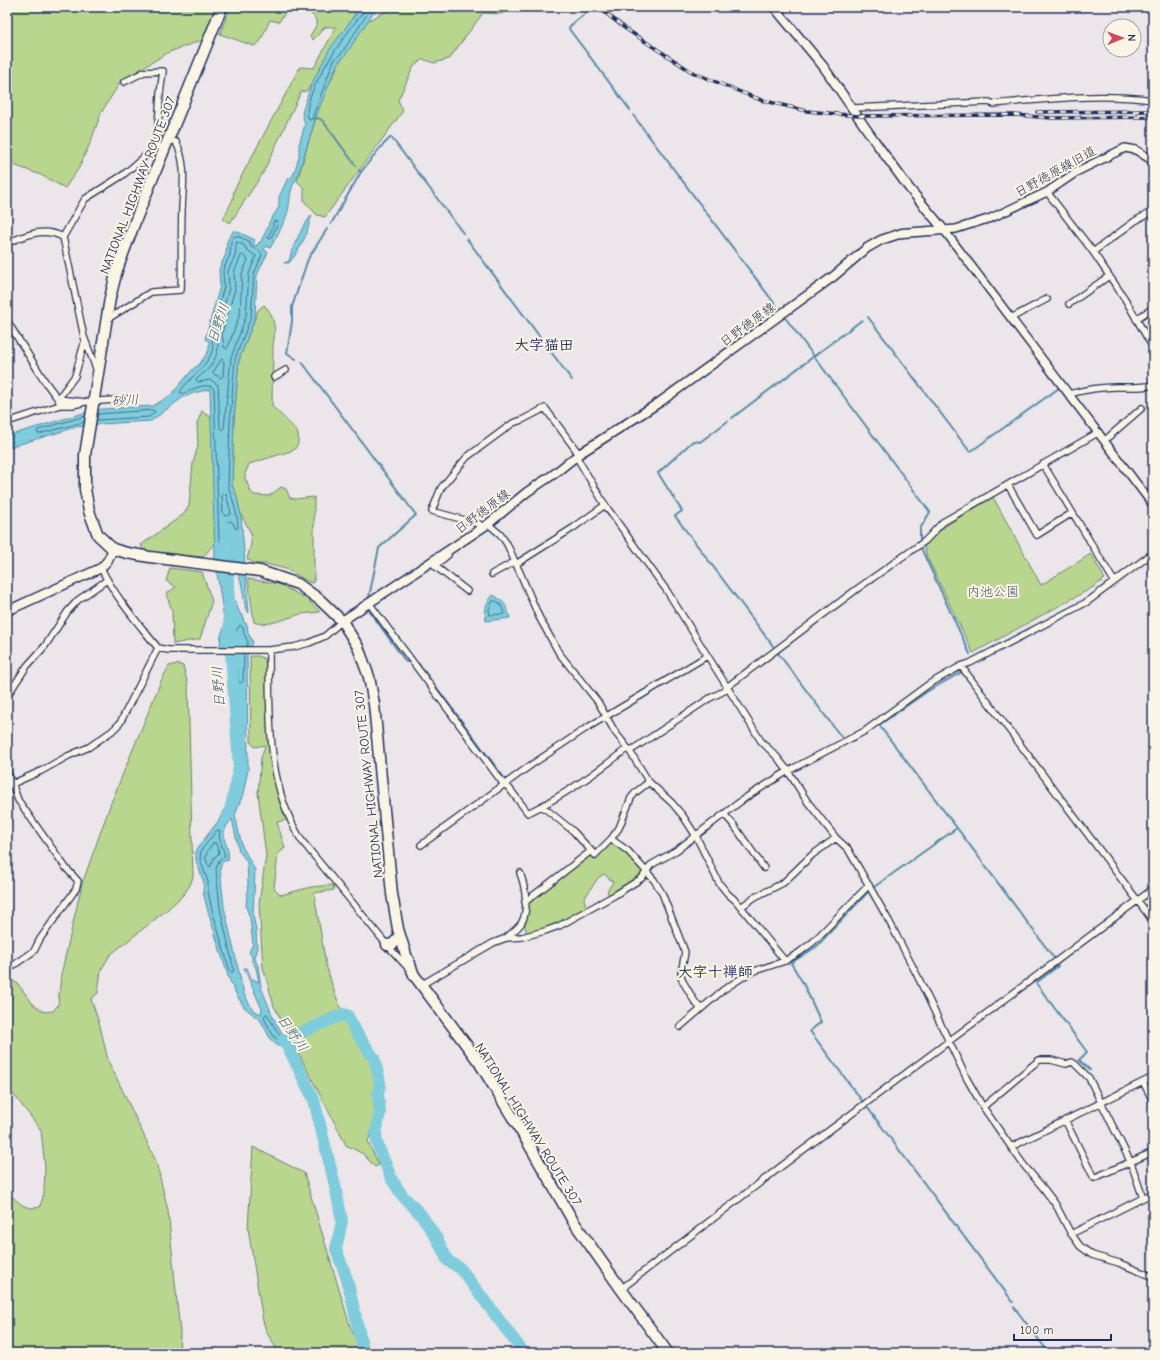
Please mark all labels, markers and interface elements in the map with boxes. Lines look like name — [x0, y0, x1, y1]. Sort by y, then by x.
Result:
north arrow — [1102, 18, 1142, 58]
text: N — [1125, 34, 1138, 42]
street label: NATIONAL HIGHWAY ROUTE 307 — [97, 94, 178, 276]
street label: 日野徳原線旧道 — [1012, 143, 1099, 200]
street label: 日野徳原線 — [717, 299, 779, 350]
water label: 日野川 — [204, 301, 233, 346]
district label: 大字猫田 — [514, 336, 574, 354]
water label: 砂川 — [110, 391, 140, 410]
street label: 日野徳原線 — [452, 485, 514, 537]
park label: 内池公園 — [967, 584, 1019, 599]
water label: 日野川 — [209, 665, 228, 709]
street label: NATIONAL HIGHWAY ROUTE 307 — [351, 689, 386, 879]
district label: 大字十禅師 — [677, 963, 753, 981]
water label: 日野川 — [274, 1011, 312, 1055]
street label: NATIONAL HIGHWAY ROUTE 307 — [472, 1040, 585, 1208]
scale bar — [1014, 1316, 1111, 1342]
text: 100 m — [1020, 1323, 1053, 1337]

